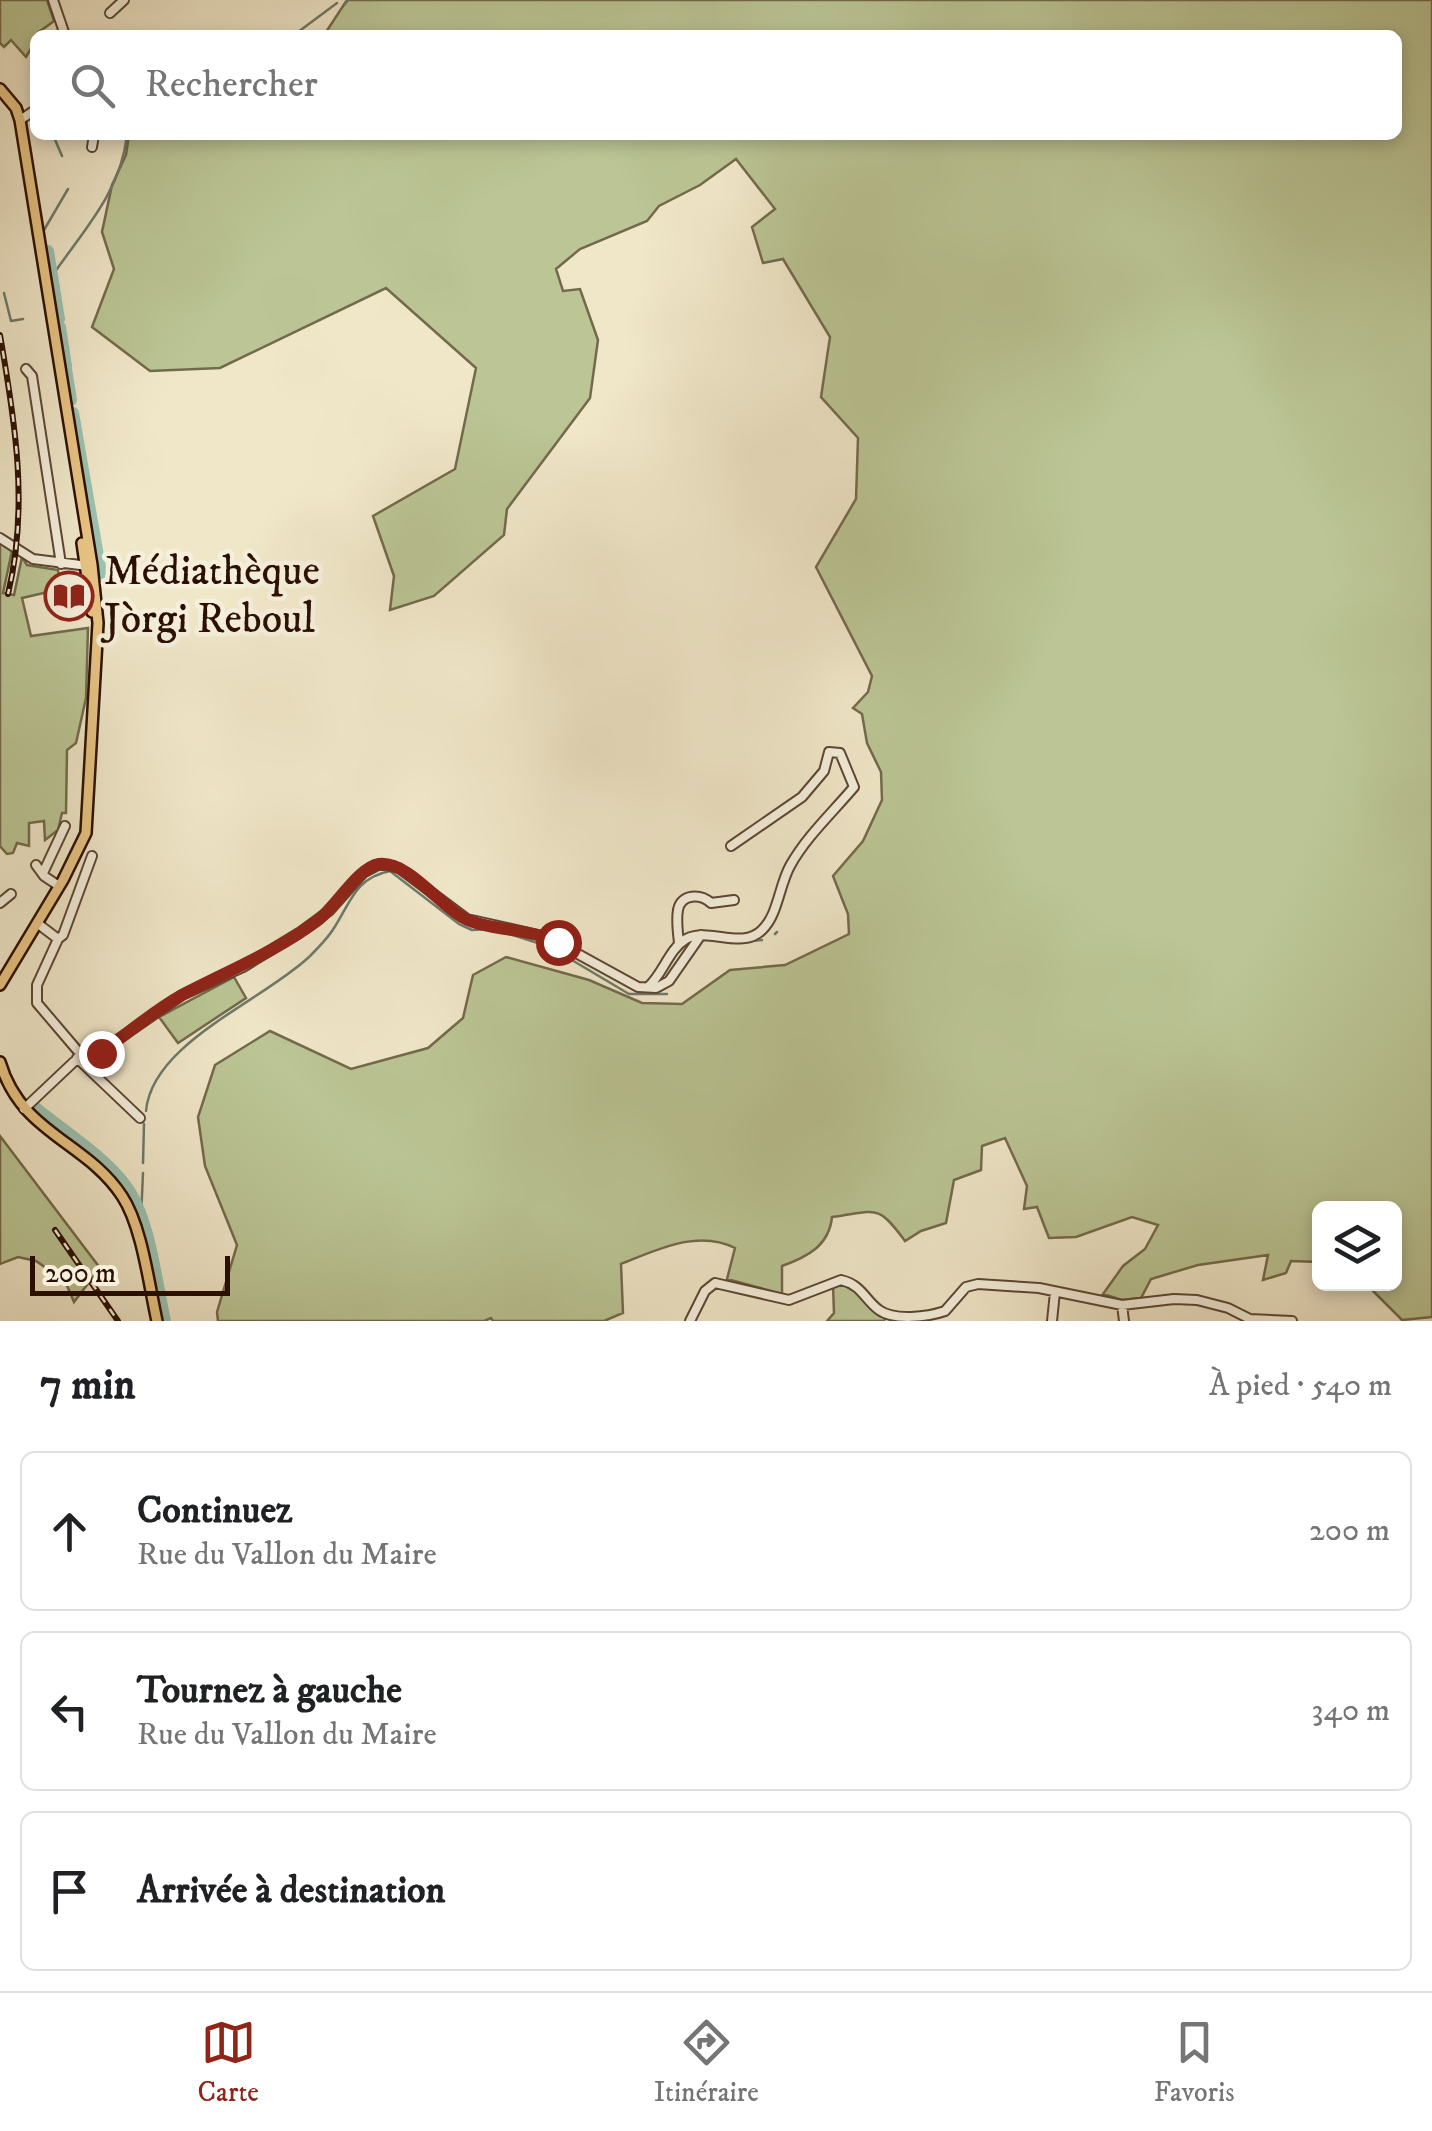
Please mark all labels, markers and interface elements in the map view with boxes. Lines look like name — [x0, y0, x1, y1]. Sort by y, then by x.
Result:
search box — [30, 30, 1402, 140]
icon: search — [65, 58, 120, 113]
text: Rechercher — [145, 61, 318, 109]
place label: Médiathèque Jòrgi Reboul — [100, 546, 320, 646]
library icon: Médiathèque Jòrgi Reboul — [43, 570, 95, 622]
route start — [536, 920, 582, 966]
route end — [79, 1031, 125, 1077]
map controls — [1312, 1201, 1402, 1291]
button: layers — [1312, 1201, 1402, 1291]
scale bar — [30, 1251, 230, 1296]
text: 200 m — [45, 1256, 116, 1291]
text: 7 min — [40, 1360, 135, 1412]
text: À pied · 540 m — [1209, 1366, 1392, 1406]
text: Continuez — [137, 1487, 293, 1535]
icon: ahead — [42, 1504, 97, 1559]
text: 200 m — [1309, 1511, 1390, 1551]
text: Rue du Vallon du Maire — [137, 1535, 437, 1575]
text: Tournez à gauche — [137, 1667, 402, 1715]
icon: left — [42, 1684, 97, 1739]
text: 340 m — [1312, 1691, 1390, 1731]
text: Rue du Vallon du Maire — [137, 1715, 437, 1755]
icon: arrive — [42, 1864, 97, 1919]
text: Arrivée à destination — [137, 1867, 445, 1915]
tab: Carte — [197, 2015, 259, 2110]
tab: Itinéraire — [654, 2015, 759, 2110]
tab: Favoris — [1154, 2015, 1235, 2110]

